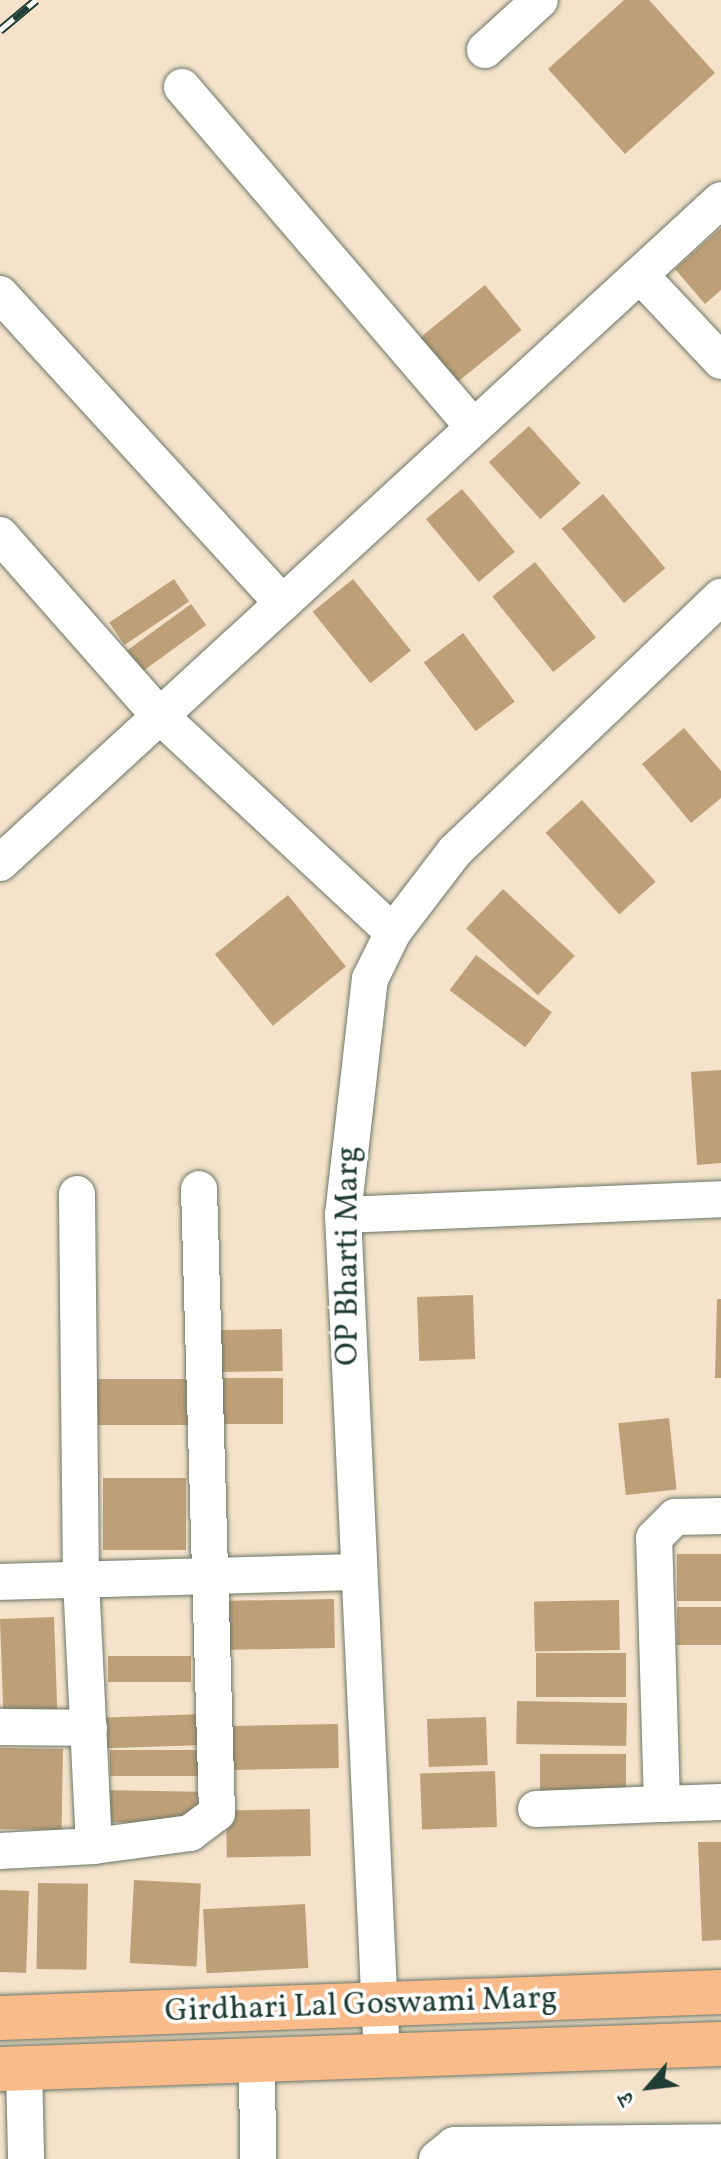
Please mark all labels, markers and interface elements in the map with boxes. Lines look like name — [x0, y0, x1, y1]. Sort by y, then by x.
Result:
street label: OP Bharti Marg — [330, 1146, 368, 1366]
street label: Girdhari Lal Goswami Marg — [164, 1980, 558, 2032]
north arrow — [609, 2047, 689, 2127]
text: उ — [611, 2086, 644, 2111]

